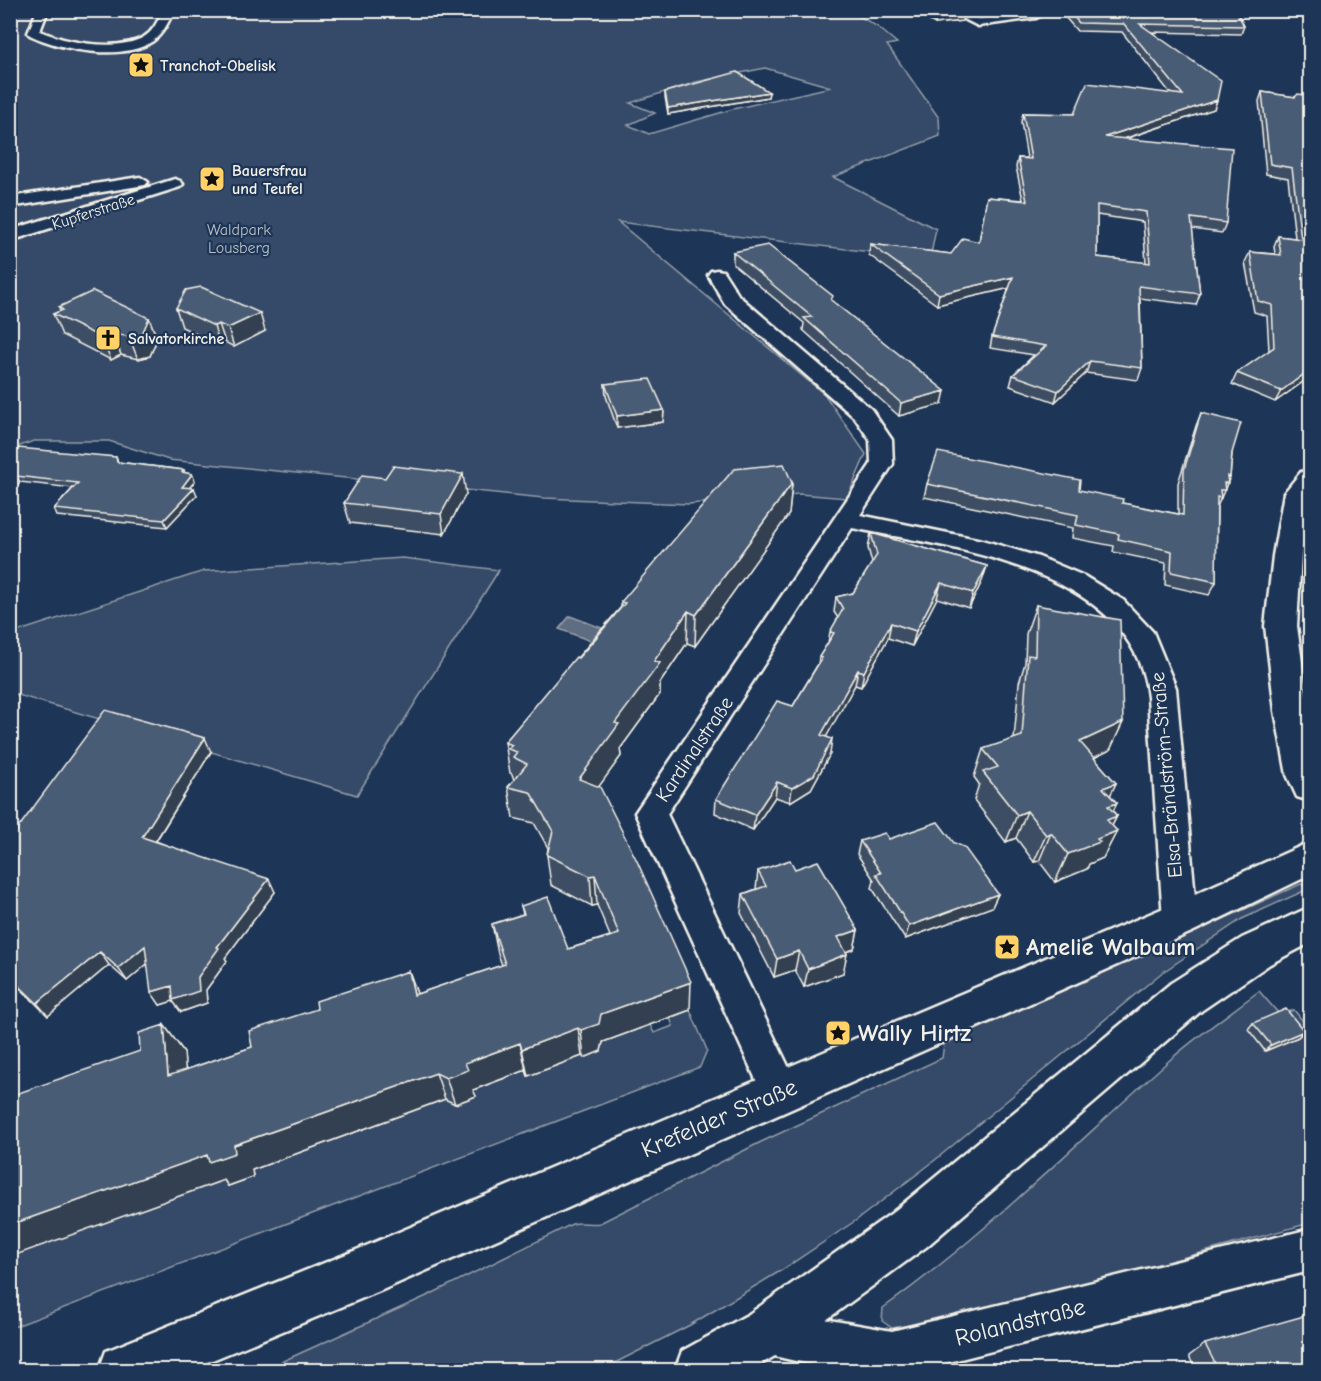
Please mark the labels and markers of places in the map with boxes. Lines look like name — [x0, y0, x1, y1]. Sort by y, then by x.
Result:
place icon: Tranchot-Obelisk — [126, 50, 156, 80]
place label: Tranchot-Obelisk — [160, 57, 276, 75]
place label: Bauersfrau und Teufel — [232, 162, 307, 198]
place icon: Bauersfrau und Teufel — [197, 164, 227, 194]
church icon: Salvatorkirche — [93, 323, 123, 353]
place label: Salvatorkirche — [128, 330, 224, 348]
place icon: Amelie Walbaum — [992, 932, 1022, 962]
place label: Amelie Walbaum — [1026, 933, 1195, 961]
place icon: Wally Hirtz — [823, 1018, 853, 1048]
place label: Wally Hirtz — [858, 1019, 972, 1047]

